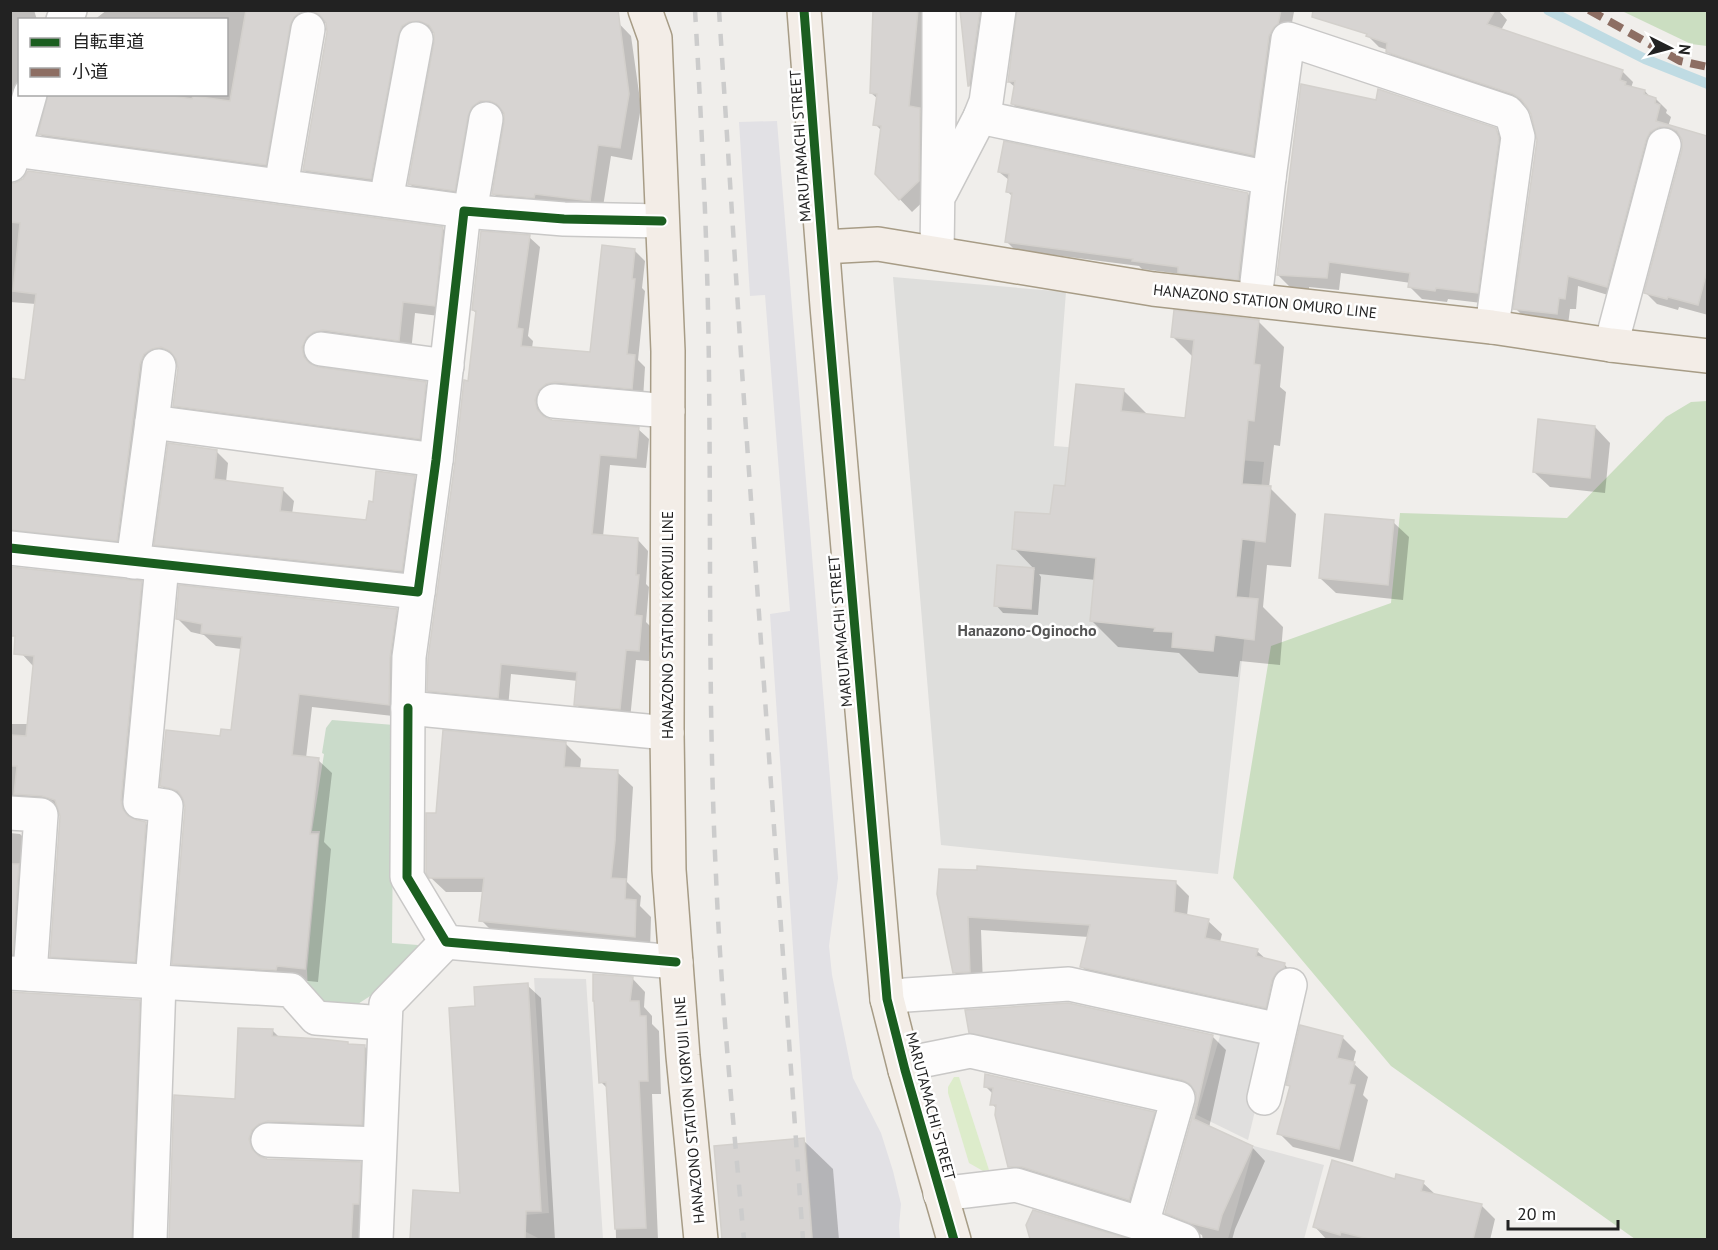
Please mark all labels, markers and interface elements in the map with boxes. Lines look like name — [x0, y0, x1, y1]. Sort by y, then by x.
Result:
legend — [18, 18, 228, 96]
north arrow — [1640, 18, 1700, 78]
text: 自転車道 — [72, 30, 144, 53]
text: N — [1674, 43, 1695, 56]
text: 小道 — [72, 60, 108, 83]
street label: MARUTAMACHI STREET — [785, 69, 815, 223]
street label: HANAZONO STATION OMURO LINE — [1152, 280, 1378, 322]
street label: HANAZONO STATION KORYUJI LINE — [658, 511, 677, 739]
street label: MARUTAMACHI STREET — [824, 554, 856, 708]
district label: Hanazono-Oginocho — [957, 620, 1097, 640]
street label: HANAZONO STATION KORYUJI LINE — [670, 996, 708, 1224]
street label: MARUTAMACHI STREET — [902, 1030, 960, 1183]
scale bar — [1508, 1193, 1618, 1231]
text: 20 m — [1517, 1202, 1556, 1225]

